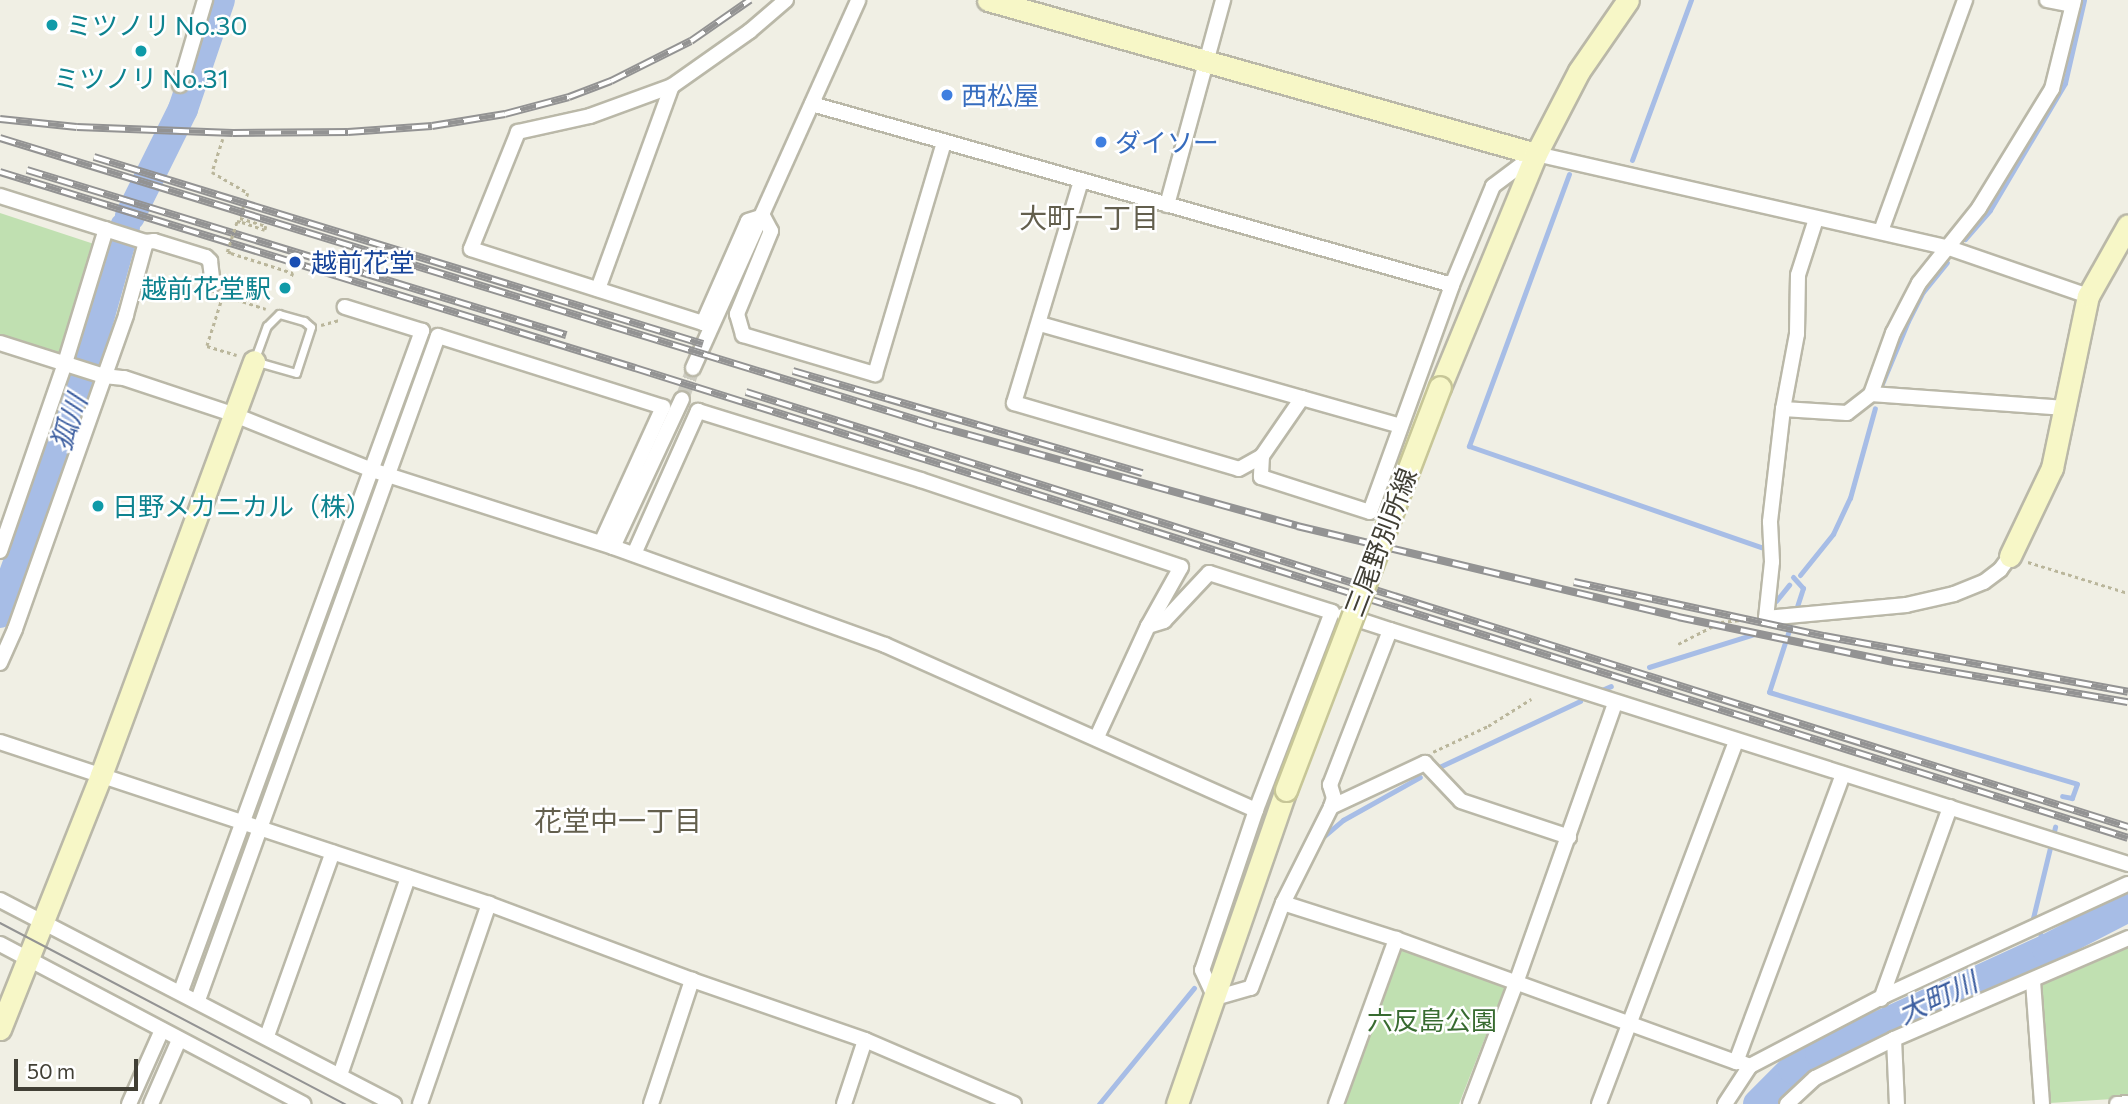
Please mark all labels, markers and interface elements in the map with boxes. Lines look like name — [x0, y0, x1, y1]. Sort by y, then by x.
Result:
place label: ミツノリ No.30 — [66, 9, 247, 41]
marker: ミツノリ No.30 — [44, 17, 60, 33]
marker: ミツノリ No.31 — [133, 43, 149, 59]
place label: ミツノリ No.31 — [53, 62, 229, 94]
place label: 西松屋 — [961, 79, 1039, 111]
marker: 西松屋 — [939, 87, 955, 103]
place label: ダイソー — [1115, 126, 1219, 158]
marker: ダイソー — [1093, 134, 1109, 150]
district label: 大町一丁目 — [1019, 200, 1159, 234]
place label: 越前花堂 — [311, 246, 415, 278]
marker: 越前花堂 — [285, 252, 305, 272]
place label: 越前花堂駅 — [141, 272, 271, 304]
marker: 越前花堂駅 — [277, 280, 293, 296]
water label: 狐川 — [43, 390, 93, 454]
street label: 三尾野別所線 — [1337, 464, 1423, 620]
place label: 日野メカニカル（株） — [112, 490, 372, 522]
marker: 日野メカニカル（株） — [90, 498, 106, 514]
district label: 花堂中一丁目 — [534, 803, 702, 837]
water label: 大町川 — [1892, 964, 1982, 1030]
park label: 六反島公園 — [1367, 1004, 1497, 1036]
scale bar — [18, 1044, 142, 1088]
text: 50 m — [27, 1058, 75, 1083]

